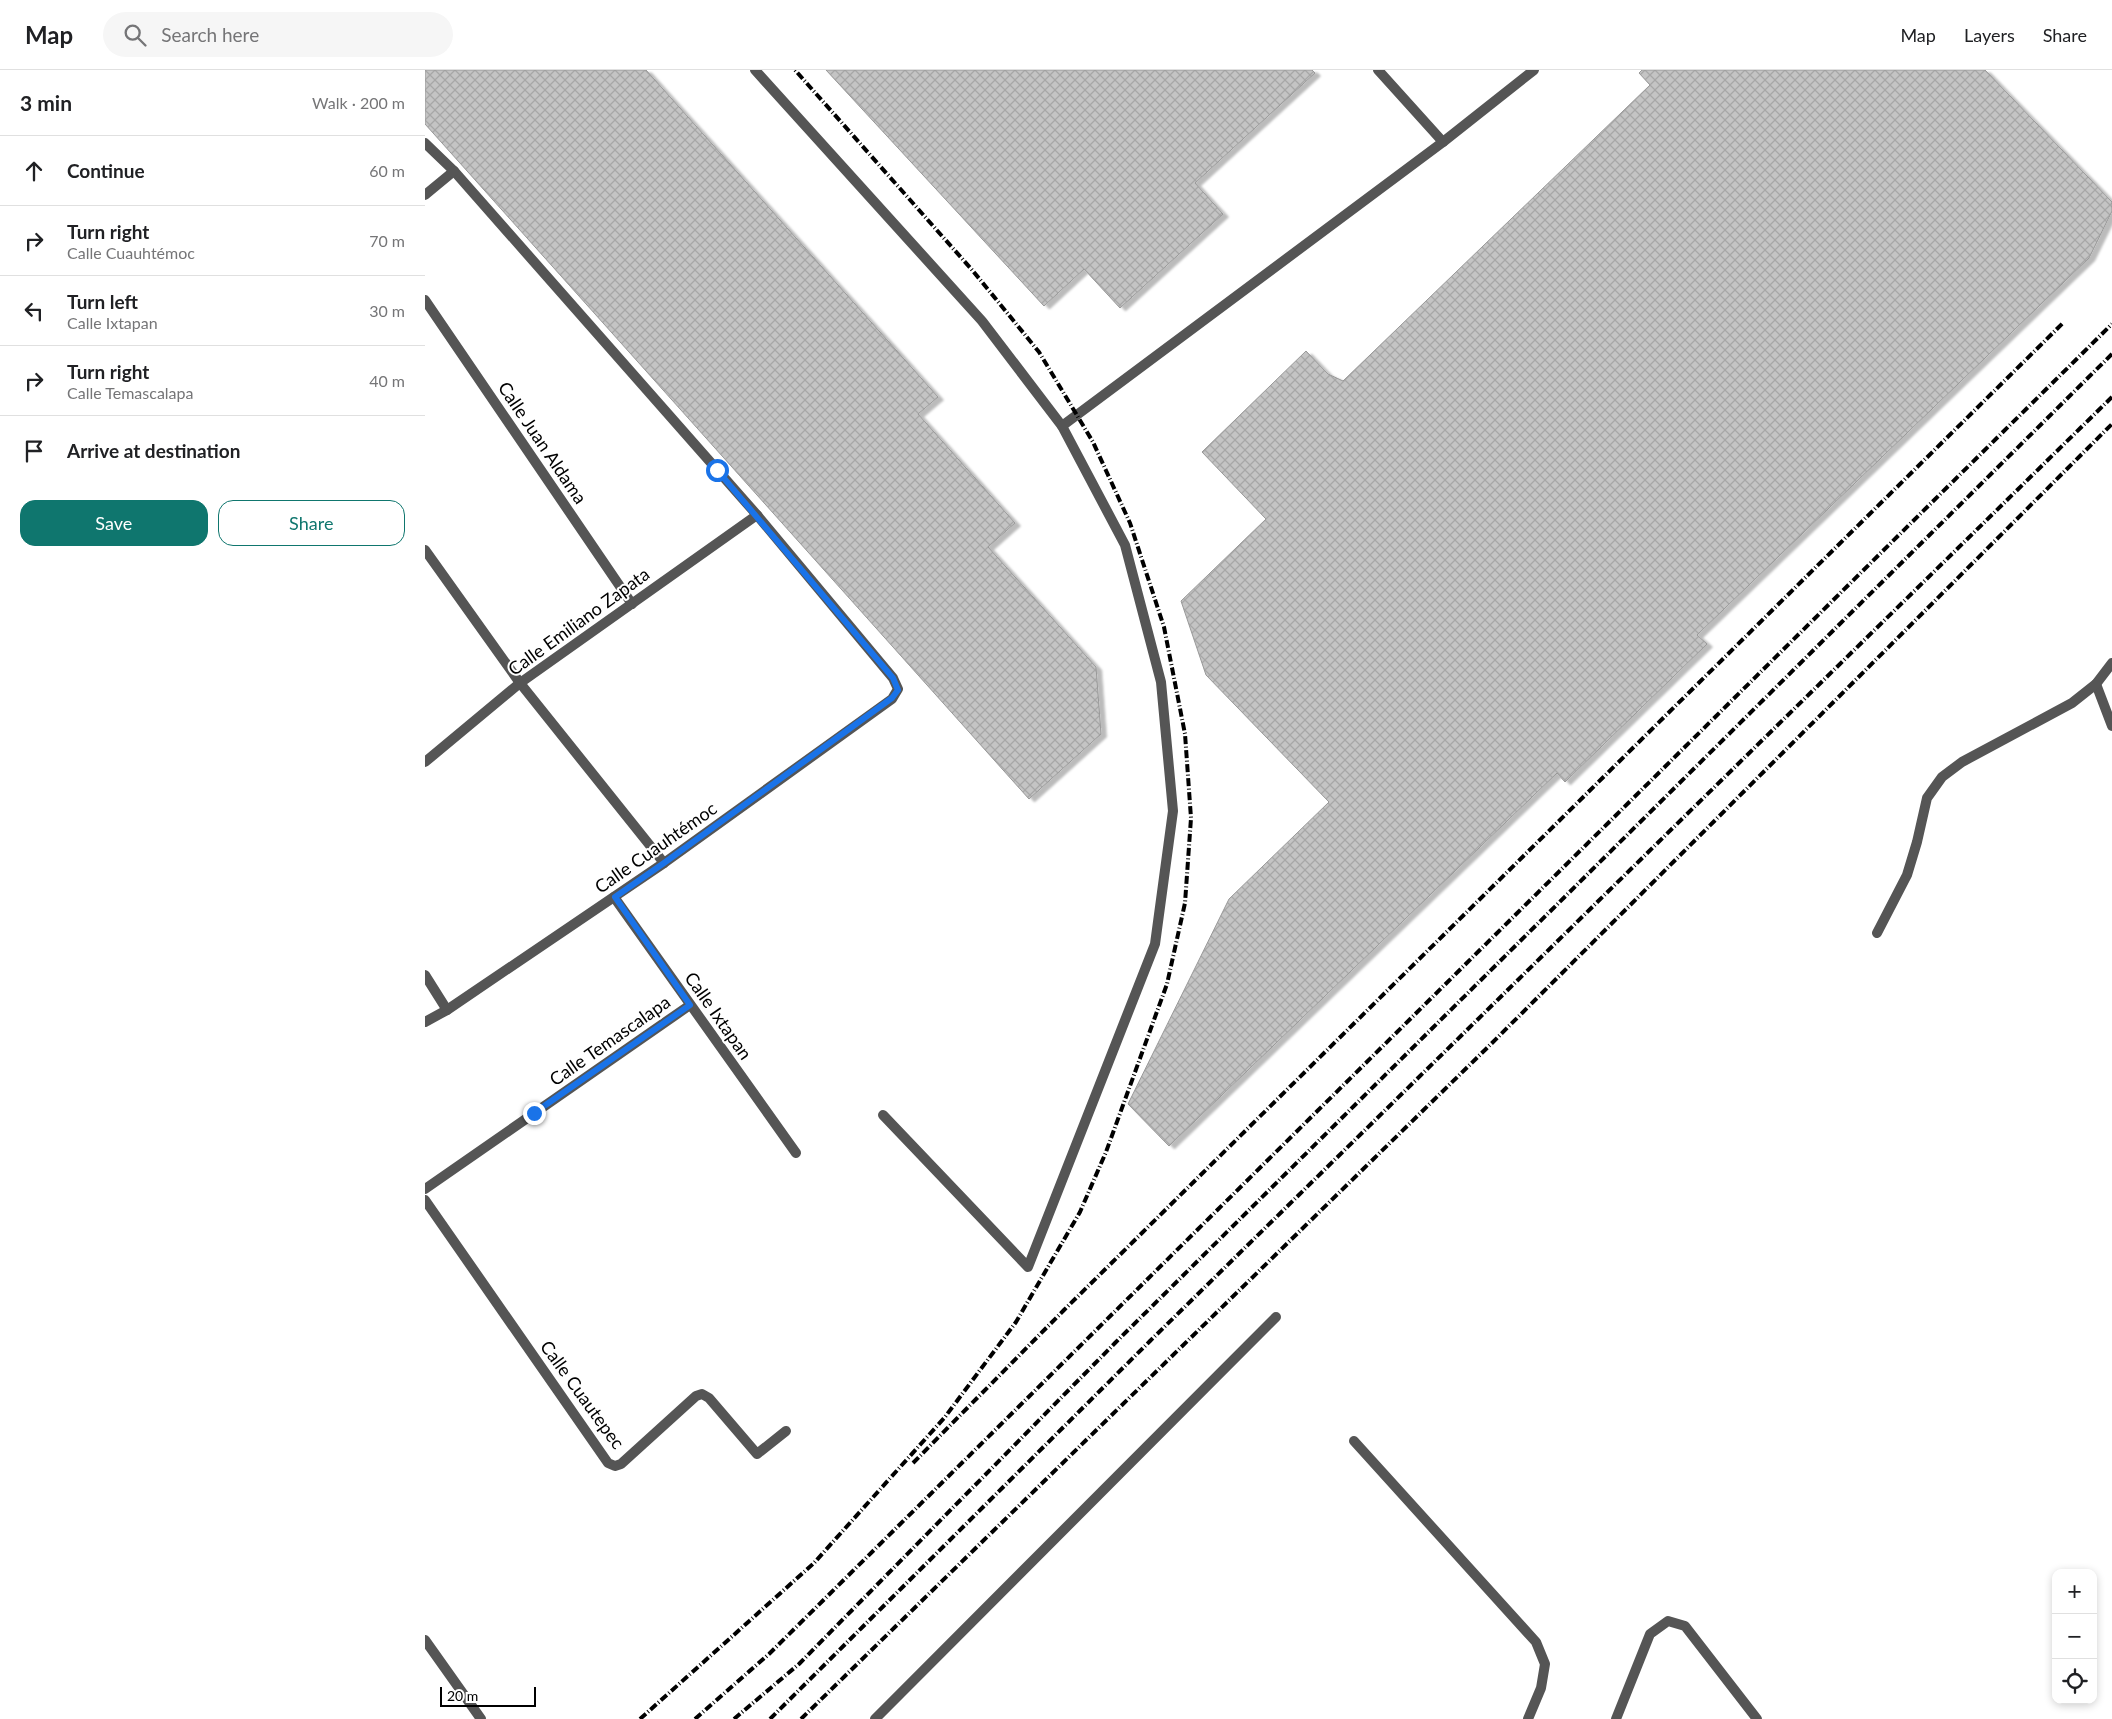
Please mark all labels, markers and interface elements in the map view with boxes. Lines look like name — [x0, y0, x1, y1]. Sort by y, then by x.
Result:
search box — [103, 12, 453, 57]
text: Map — [25, 20, 73, 49]
icon: search — [121, 21, 149, 49]
text: Search here — [161, 23, 259, 46]
text: Map — [1900, 24, 1936, 46]
text: Layers — [1964, 24, 2015, 46]
text: Share — [2043, 24, 2087, 46]
text: 3 min — [20, 90, 72, 115]
text: Walk · 200 m — [312, 93, 405, 112]
icon: ahead — [20, 157, 48, 185]
text: Continue — [67, 159, 145, 182]
text: 60 m — [369, 161, 405, 180]
text: Turn right — [67, 220, 149, 243]
icon: right — [20, 227, 48, 255]
text: 70 m — [369, 231, 405, 250]
text: Calle Cuauhtémoc — [67, 243, 195, 262]
text: Turn left — [67, 290, 138, 313]
icon: left — [20, 297, 48, 325]
text: 30 m — [369, 301, 405, 320]
text: Calle Ixtapan — [67, 313, 158, 332]
text: Turn right — [67, 360, 149, 383]
icon: right — [20, 367, 48, 395]
text: 40 m — [369, 371, 405, 390]
street label: Calle Juan Aldama — [494, 377, 592, 508]
text: Calle Temascalapa — [67, 383, 193, 402]
icon: arrive — [20, 437, 48, 465]
text: Arrive at destination — [67, 439, 240, 462]
route start — [706, 459, 729, 482]
button: Save — [20, 500, 208, 546]
button: Share — [218, 500, 405, 546]
street label: Calle Emiliano Zapata — [503, 563, 653, 680]
street label: Calle Cuauhtémoc — [590, 797, 721, 897]
street label: Calle Ixtapan — [681, 967, 757, 1064]
street label: Calle Temascalapa — [545, 990, 674, 1090]
route end — [523, 1102, 546, 1125]
street label: Calle Cuautepec — [536, 1336, 630, 1453]
map controls — [2052, 1569, 2097, 1704]
button: + — [2052, 1569, 2097, 1614]
button: − — [2052, 1614, 2097, 1659]
button: locate — [2052, 1659, 2097, 1704]
scale bar — [440, 1684, 536, 1707]
text: 20 m — [447, 1687, 478, 1704]

